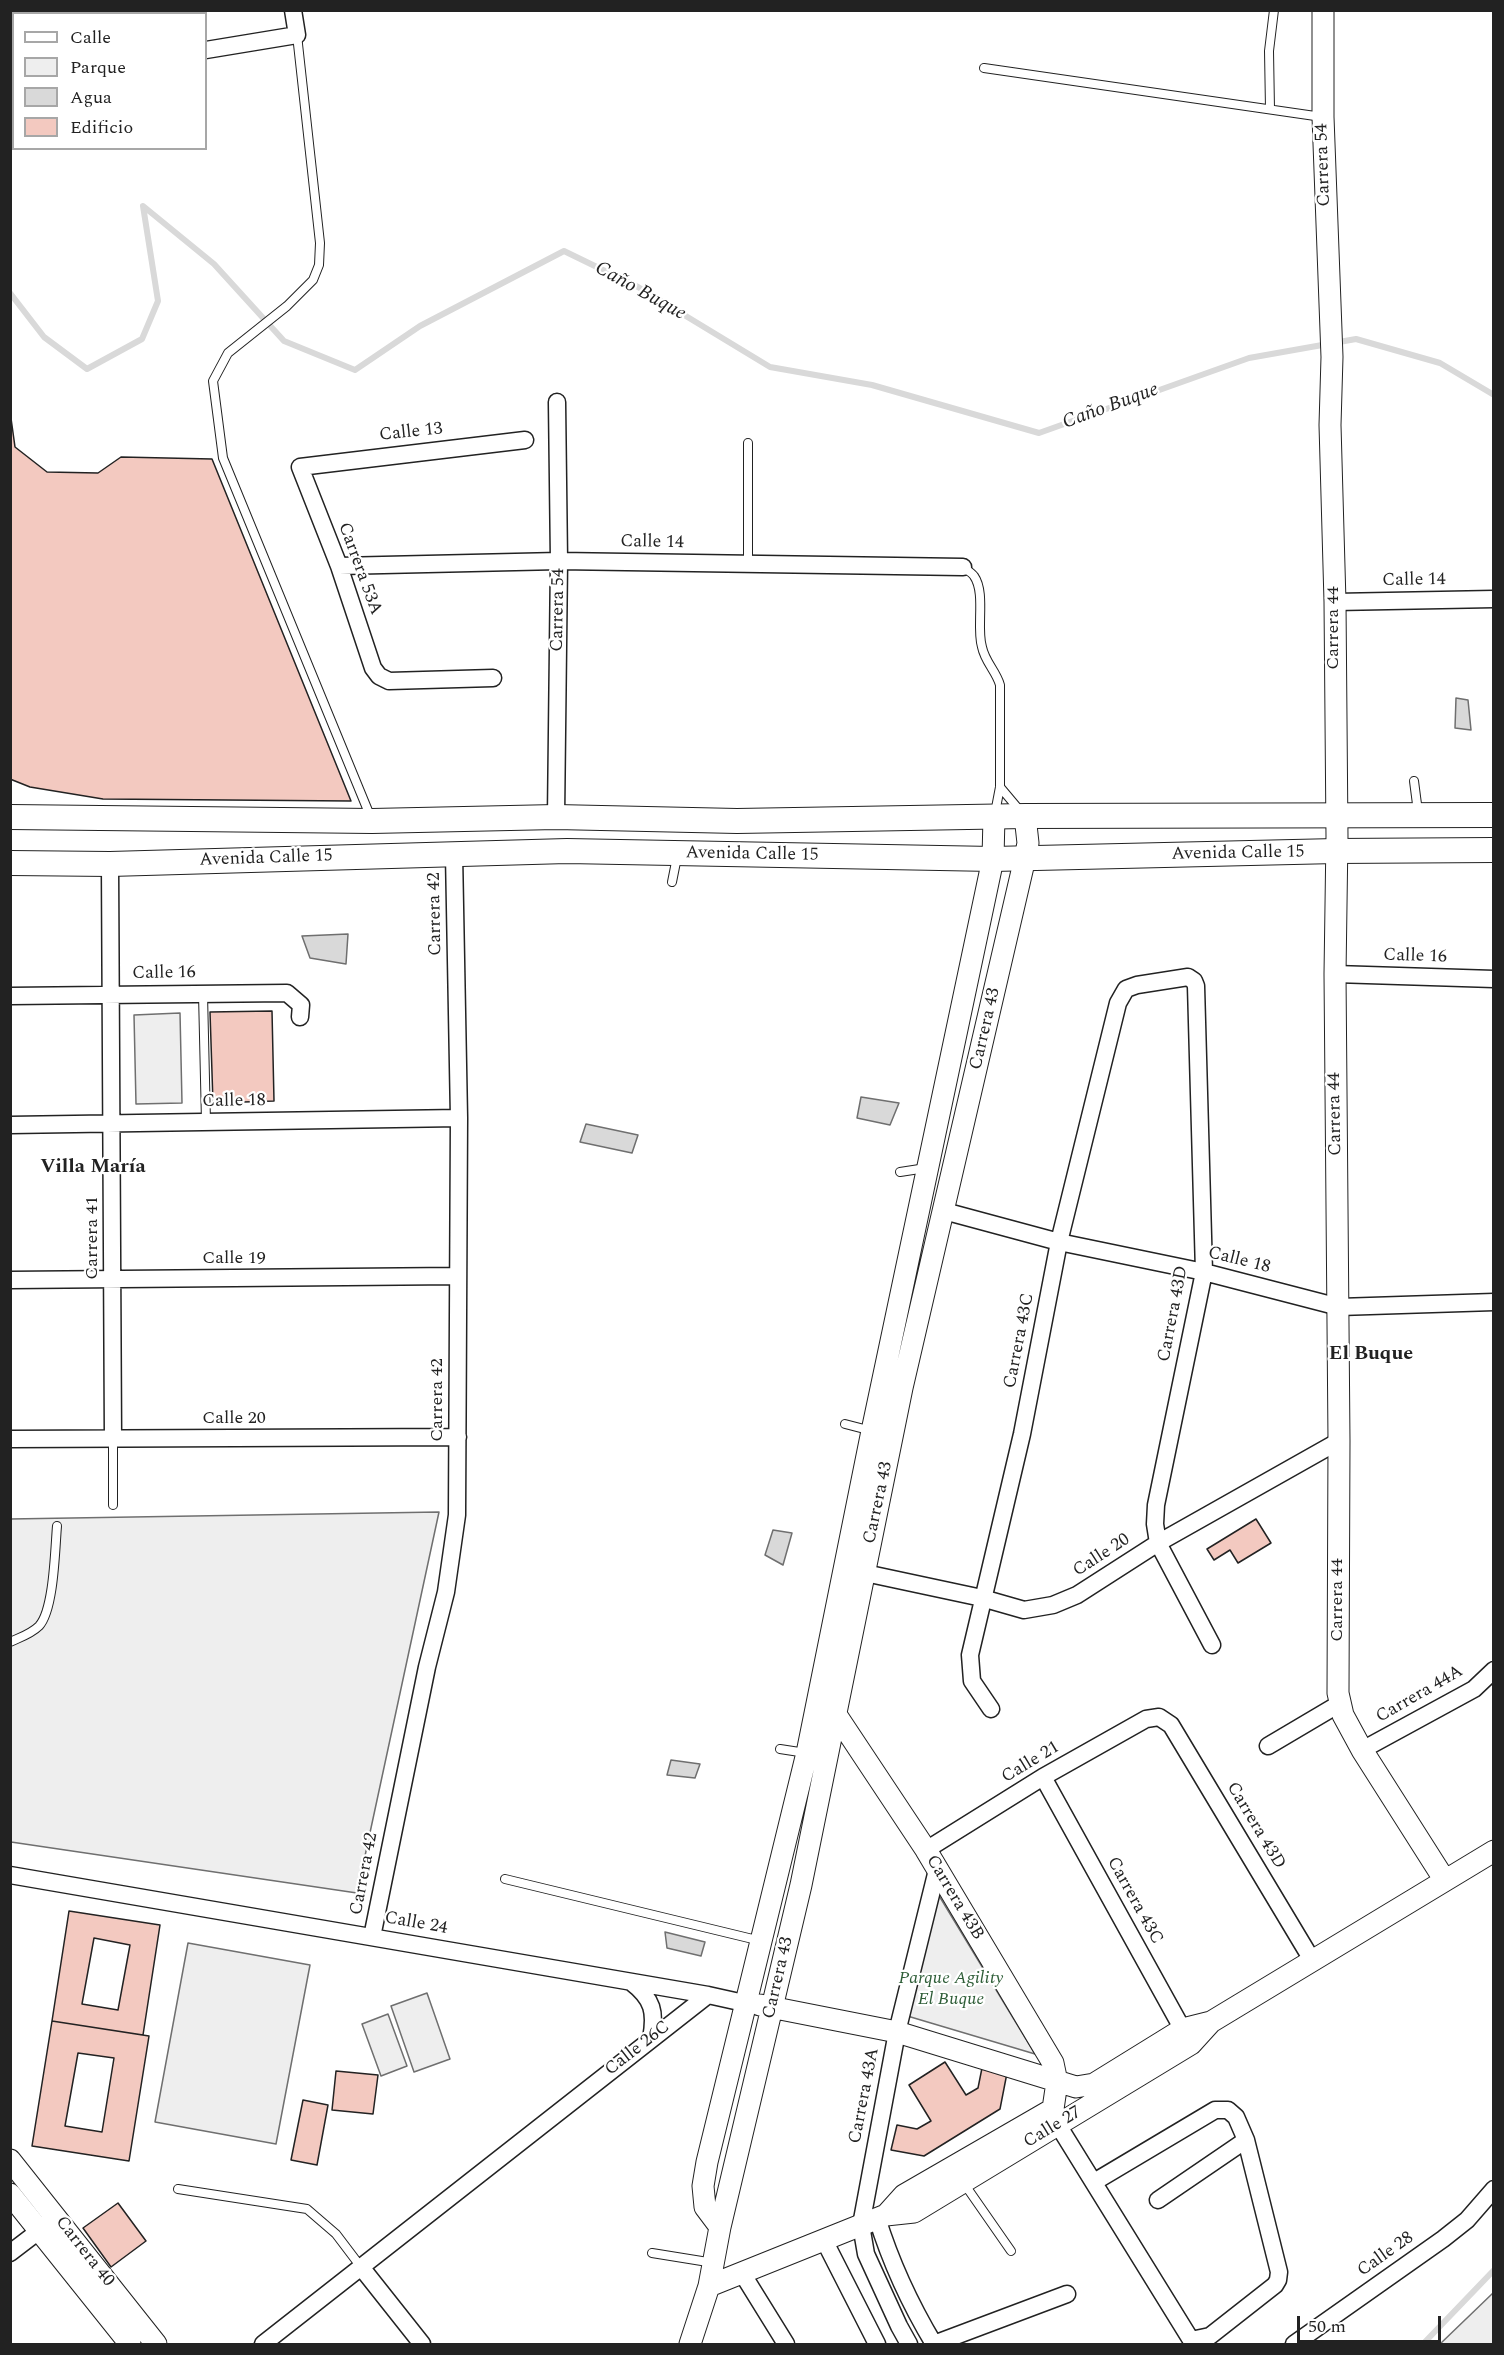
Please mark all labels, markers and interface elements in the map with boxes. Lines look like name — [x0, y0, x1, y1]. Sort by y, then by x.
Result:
legend — [12, 12, 207, 150]
text: Calle — [70, 24, 111, 51]
text: Parque — [70, 54, 126, 81]
text: Agua — [70, 84, 112, 111]
text: Edificio — [70, 114, 133, 141]
street label: Carrera 54 — [1312, 123, 1336, 207]
water label: Caño Buque — [590, 257, 690, 327]
water label: Caño Buque — [1060, 379, 1162, 435]
street label: Calle 13 — [378, 419, 444, 447]
street label: Carrera 53A — [332, 520, 386, 618]
street label: Calle 14 — [620, 532, 684, 554]
street label: Carrera 54 — [547, 568, 571, 652]
street label: Calle 14 — [1382, 570, 1446, 592]
street label: Carrera 44 — [1323, 586, 1345, 670]
street label: Avenida Calle 15 — [1171, 842, 1305, 866]
street label: Avenida Calle 15 — [685, 843, 819, 867]
street label: Avenida Calle 15 — [199, 846, 333, 872]
street label: Carrera 42 — [424, 872, 448, 956]
street label: Calle 16 — [1383, 945, 1447, 969]
street label: Calle 16 — [132, 963, 196, 985]
street label: Carrera 43 — [966, 986, 1006, 1072]
street label: Carrera 44 — [1324, 1072, 1348, 1156]
street label: Calle 18 — [202, 1091, 266, 1113]
district label: Villa María — [40, 1156, 146, 1180]
street label: Carrera 41 — [82, 1196, 104, 1280]
street label: Calle 18 — [1206, 1243, 1272, 1279]
street label: Calle 19 — [202, 1248, 266, 1270]
street label: Carrera 43D — [1154, 1264, 1194, 1364]
street label: Carrera 43C — [1000, 1292, 1040, 1390]
district label: El Buque — [1329, 1343, 1413, 1367]
street label: Carrera 42 — [427, 1358, 449, 1442]
street label: Calle 20 — [202, 1408, 266, 1430]
street label: Carrera 43 — [860, 1460, 898, 1546]
street label: Calle 20 — [1069, 1530, 1135, 1582]
street label: Carrera 44 — [1327, 1558, 1349, 1642]
street label: Carrera 44A — [1373, 1661, 1467, 1729]
street label: Calle 21 — [998, 1737, 1064, 1789]
street label: Carrera 43D — [1221, 1779, 1289, 1873]
street label: Carrera 42 — [346, 1831, 384, 1917]
street label: Carrera 43B — [920, 1852, 988, 1944]
street label: Carrera 43C — [1101, 1854, 1167, 1948]
street label: Calle 24 — [383, 1908, 449, 1940]
street label: Carrera 43 — [759, 1935, 799, 2021]
park label: Parque Agility El Buque — [899, 1968, 1003, 2010]
street label: Calle 26C — [601, 2017, 675, 2081]
street label: Carrera 43A — [845, 2046, 885, 2146]
street label: Calle 27 — [1020, 2102, 1086, 2154]
street label: Carrera 40 — [50, 2212, 118, 2292]
street label: Calle 28 — [1354, 2228, 1418, 2282]
scale bar — [1300, 2304, 1444, 2342]
text: 50 m — [1308, 2313, 1346, 2340]

